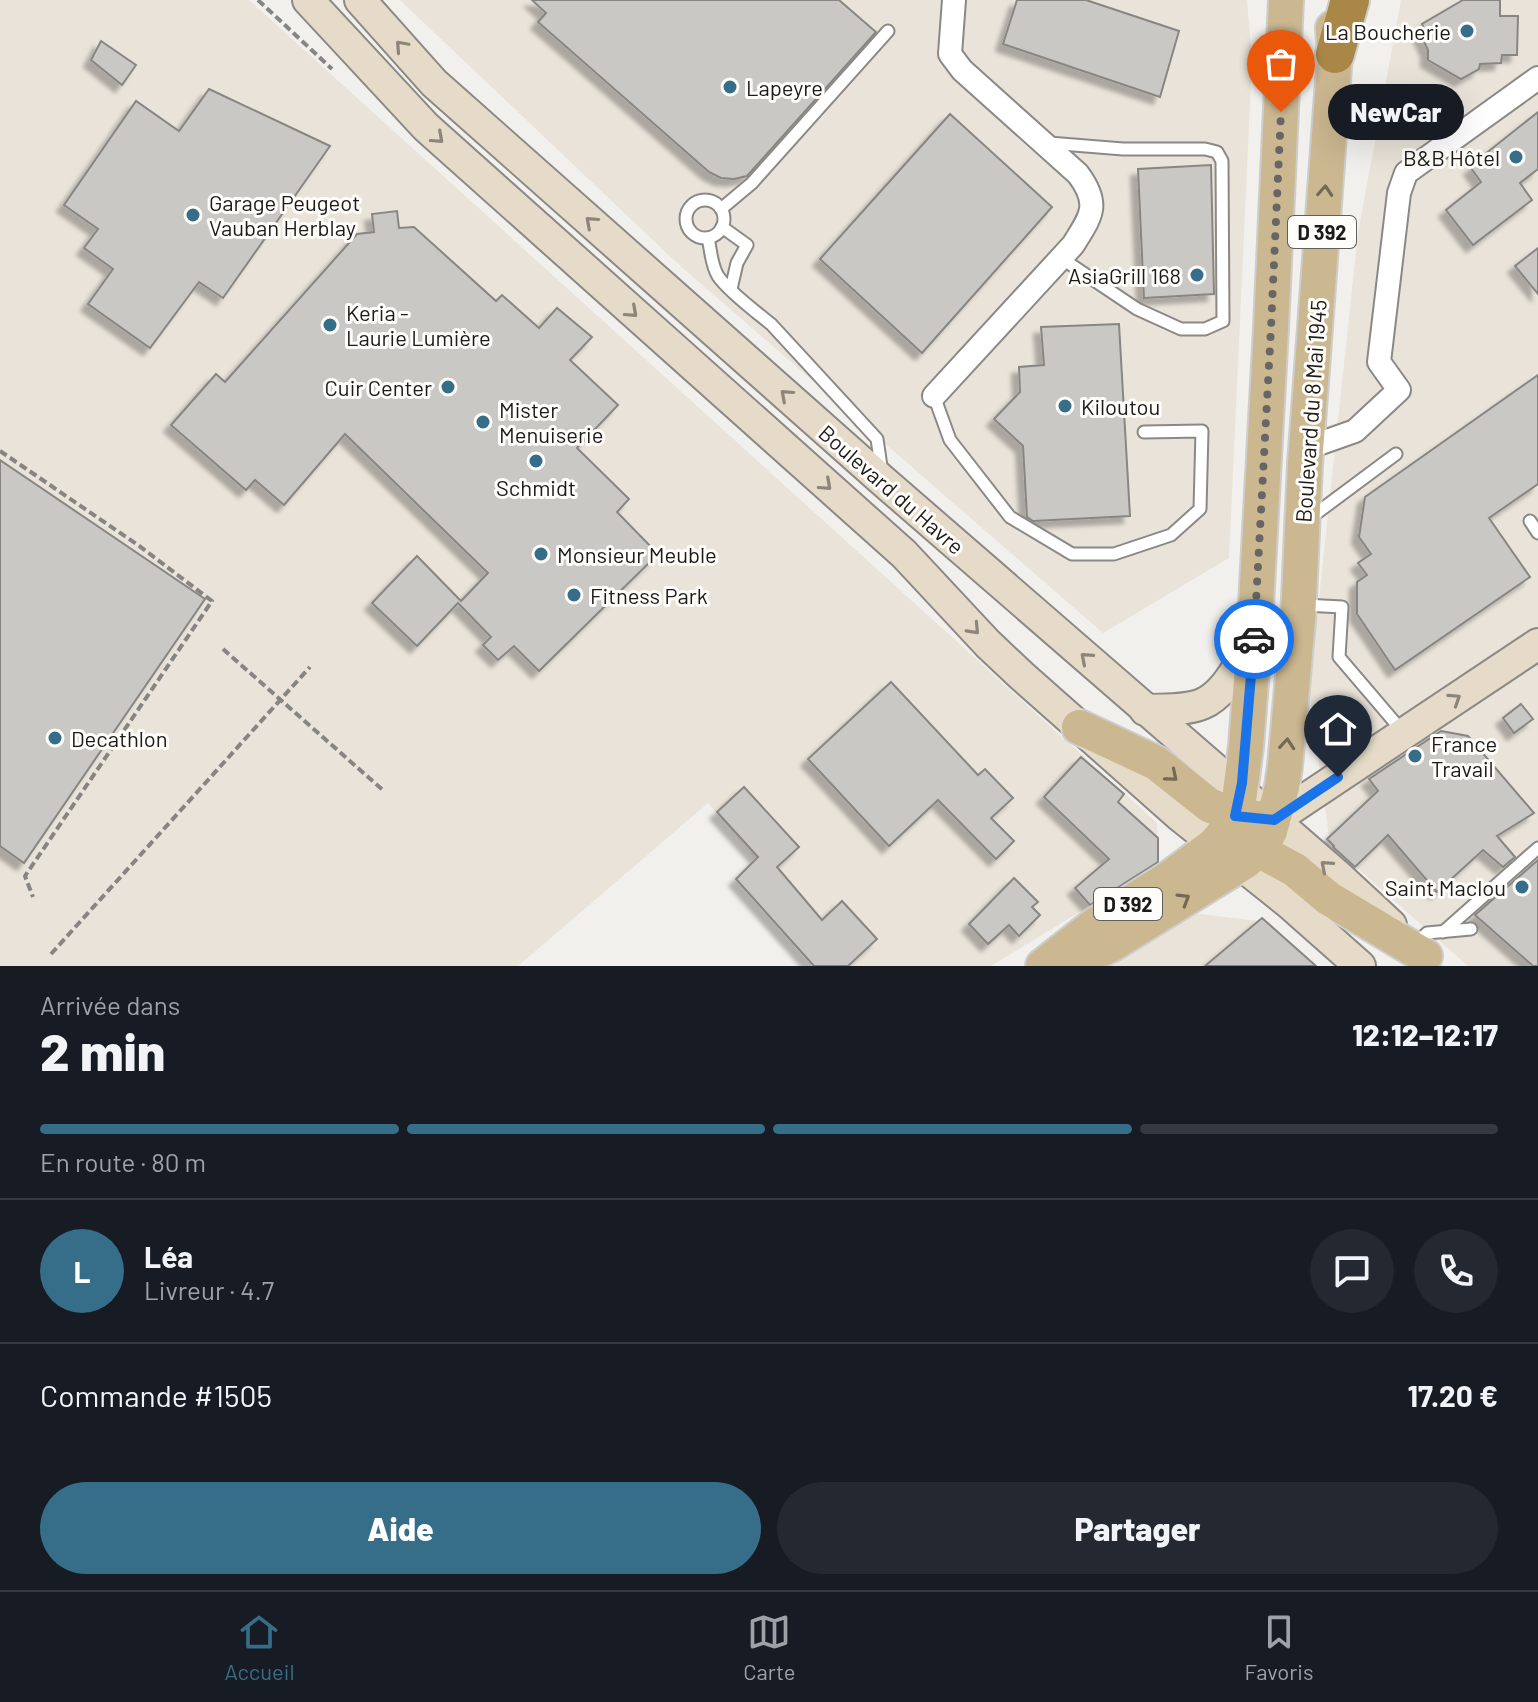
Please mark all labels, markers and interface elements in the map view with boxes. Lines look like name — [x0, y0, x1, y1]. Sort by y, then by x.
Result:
place label: La Boucherie — [1325, 18, 1451, 44]
marker: La Boucherie — [1458, 22, 1476, 40]
pin — [1247, 30, 1315, 112]
one-way arrow — [396, 40, 410, 55]
icon: bag — [1259, 42, 1303, 86]
place label: Lapeyre — [746, 74, 823, 100]
marker: Lapeyre — [721, 78, 739, 96]
callout: NewCar — [1329, 84, 1465, 140]
text: NewCar — [1350, 96, 1442, 127]
one-way arrow — [429, 129, 444, 143]
place label: B&B Hôtel — [1403, 144, 1500, 170]
marker: B&B Hôtel — [1507, 148, 1525, 166]
one-way arrow — [1316, 184, 1333, 197]
place label: Garage Peugeot Vauban Herblay — [209, 189, 360, 240]
marker: Garage Peugeot Vauban Herblay — [184, 206, 202, 224]
road number: D 392 — [1288, 216, 1356, 248]
one-way arrow — [586, 218, 601, 232]
place label: AsiaGrill 168 — [1068, 262, 1181, 288]
marker: AsiaGrill 168 — [1188, 266, 1206, 284]
place label: Keria - Laurie Lumière — [346, 299, 491, 350]
street label: Boulevard du 8 Mai 1945 — [1289, 299, 1331, 523]
one-way arrow — [622, 302, 637, 316]
marker: Keria - Laurie Lumière — [321, 316, 339, 334]
place label: Cuir Center — [325, 374, 432, 400]
marker: Cuir Center — [439, 378, 457, 396]
one-way arrow — [780, 390, 795, 405]
place label: Kiloutou — [1081, 393, 1160, 419]
place label: Mister Menuiserie — [499, 396, 603, 447]
marker: Kiloutou — [1056, 397, 1074, 415]
marker: Mister Menuiserie — [474, 413, 492, 431]
street label: Boulevard du Havre — [814, 419, 970, 559]
marker: Schmidt — [527, 452, 545, 470]
place label: Schmidt — [496, 474, 576, 500]
one-way arrow — [816, 475, 831, 490]
place label: Monsieur Meuble — [557, 541, 717, 567]
marker: Monsieur Meuble — [532, 545, 550, 563]
place label: Fitness Park — [590, 582, 708, 608]
marker: Fitness Park — [565, 586, 583, 604]
courier — [1214, 599, 1294, 679]
icon: car — [1232, 617, 1276, 661]
one-way arrow — [965, 620, 980, 634]
one-way arrow — [1081, 654, 1096, 668]
one-way arrow — [1446, 693, 1461, 708]
pin — [1304, 695, 1372, 777]
icon: home — [1316, 707, 1360, 751]
place label: Decathlon — [71, 725, 168, 751]
marker: Decathlon — [46, 729, 64, 747]
place label: France Travail — [1431, 730, 1497, 781]
one-way arrow — [1278, 737, 1295, 750]
marker: France Travail — [1406, 747, 1424, 765]
one-way arrow — [1163, 766, 1177, 781]
one-way arrow — [1321, 861, 1335, 875]
place label: Saint Maclou — [1385, 874, 1506, 900]
marker: Saint Maclou — [1513, 878, 1531, 896]
road number: D 392 — [1094, 888, 1162, 920]
one-way arrow — [1175, 893, 1190, 909]
text: Arrivée dans — [40, 989, 180, 1020]
text: 12:12–12:17 — [1352, 1016, 1498, 1052]
text: 2 min — [40, 1019, 165, 1081]
text: En route · 80 m — [40, 1146, 206, 1177]
button: chat — [1310, 1229, 1394, 1313]
button: phone — [1414, 1229, 1498, 1313]
text: Léa — [144, 1238, 193, 1274]
text: L — [73, 1253, 91, 1289]
text: Livreur · 4.7 — [144, 1274, 274, 1305]
text: Commande #1505 — [40, 1377, 272, 1413]
text: 17.20 € — [1407, 1377, 1498, 1413]
button: Aide — [40, 1482, 761, 1574]
button: Partager — [777, 1482, 1498, 1574]
tab: Accueil — [224, 1610, 295, 1684]
tab: Carte — [743, 1610, 796, 1684]
tab: Favoris — [1244, 1610, 1314, 1684]

